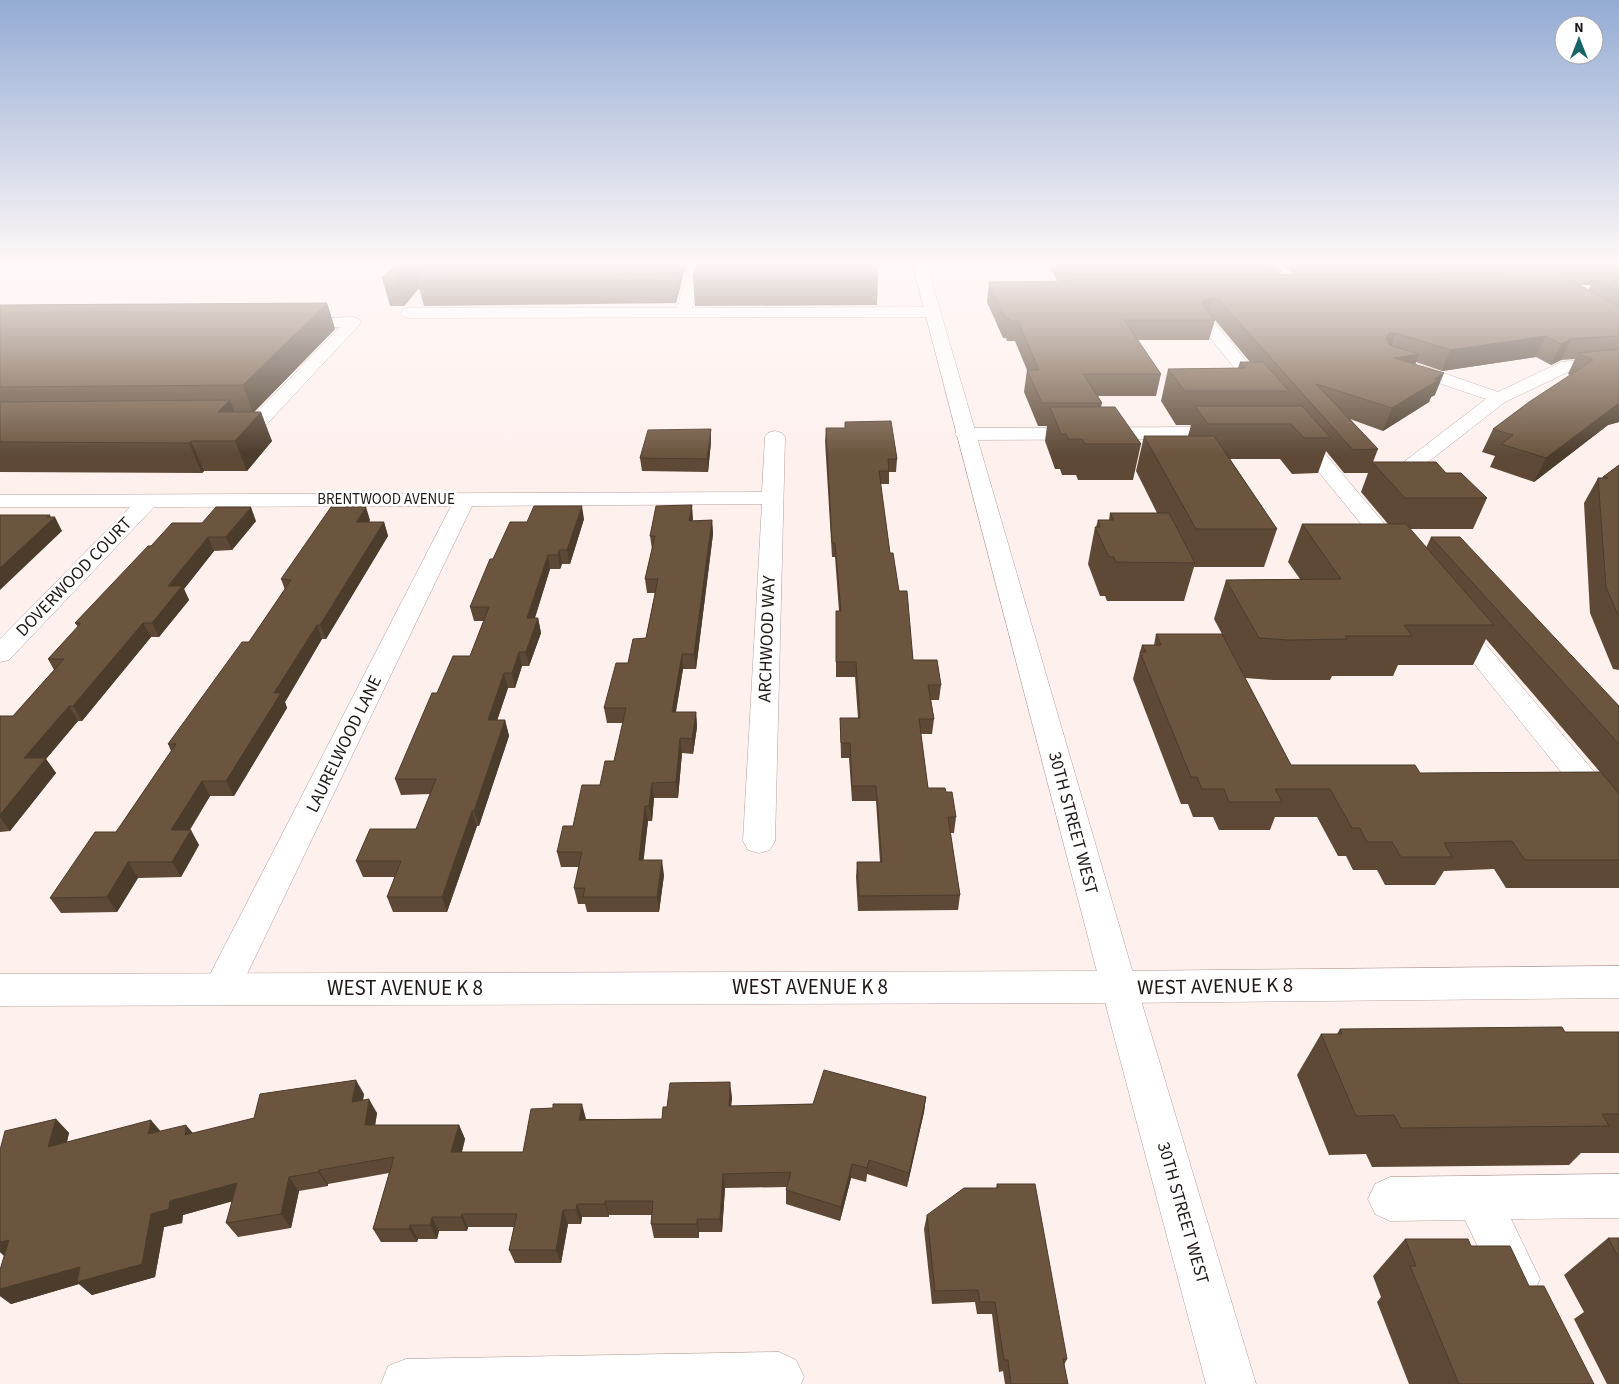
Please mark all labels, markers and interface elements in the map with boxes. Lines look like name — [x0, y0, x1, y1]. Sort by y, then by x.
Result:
north arrow — [1554, 15, 1604, 65]
text: N — [1574, 18, 1584, 38]
street label: BRENTWOOD AVENUE — [317, 489, 455, 510]
street label: DOVERWOOD COURT — [10, 511, 138, 642]
street label: ARCHWOOD WAY — [752, 575, 782, 703]
street label: LAURELWOOD LANE — [300, 671, 388, 817]
street label: 30TH STREET WEST — [1042, 749, 1104, 897]
street label: WEST AVENUE K 8 — [1137, 970, 1293, 1002]
street label: WEST AVENUE K 8 — [732, 972, 888, 1002]
street label: WEST AVENUE K 8 — [327, 973, 483, 1003]
street label: 30TH STREET WEST — [1151, 1139, 1215, 1287]

